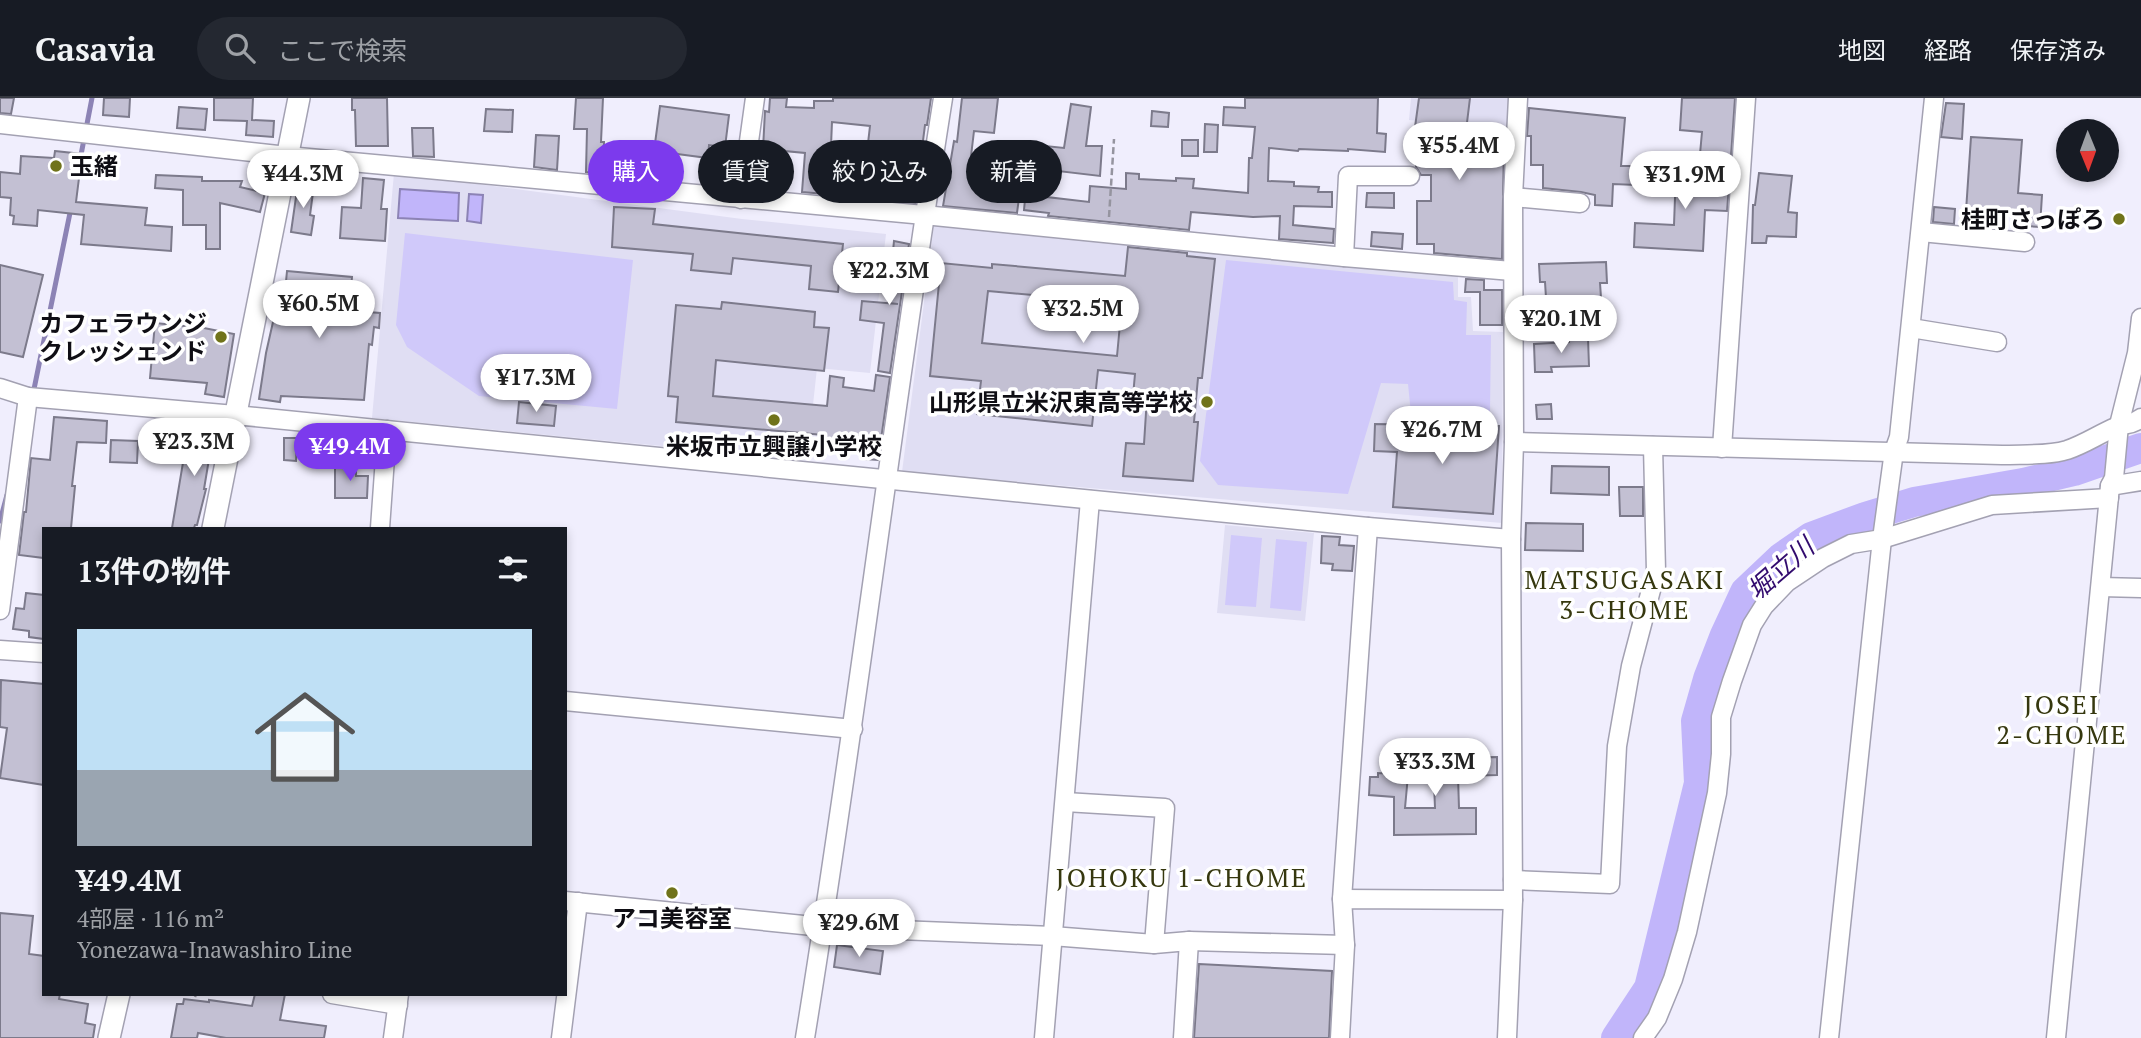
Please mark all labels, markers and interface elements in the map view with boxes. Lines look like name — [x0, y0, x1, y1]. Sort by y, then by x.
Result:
search box — [197, 17, 687, 80]
text: Casavia — [35, 27, 155, 70]
icon: search — [221, 29, 259, 67]
text: ここで検索 — [277, 33, 407, 67]
text: 地図 — [1838, 34, 1886, 66]
text: 経路 — [1924, 34, 1972, 66]
text: 保存済み — [2010, 34, 2106, 66]
north arrow — [2056, 119, 2119, 182]
map controls — [2056, 119, 2119, 182]
pin: ¥55.4M — [1402, 122, 1516, 182]
text: ¥55.4M — [1419, 129, 1499, 160]
chip: 購入 — [588, 140, 684, 203]
chip: 賃貸 — [698, 140, 794, 203]
chip: 絞り込み — [808, 140, 952, 203]
chip: 新着 — [966, 140, 1062, 203]
place label: 玉緒 — [70, 150, 118, 182]
pin: ¥44.3M — [246, 150, 360, 210]
pin: ¥31.9M — [1628, 152, 1742, 211]
text: ¥44.3M — [263, 157, 343, 188]
marker: 玉緒 — [48, 158, 64, 174]
text: ¥31.9M — [1645, 158, 1725, 189]
place label: 桂町さっぽろ — [1961, 203, 2105, 235]
marker: 桂町さっぽろ — [2111, 211, 2127, 227]
pin: ¥22.3M — [832, 248, 946, 307]
text: ¥22.3M — [849, 254, 929, 285]
pin: ¥60.5M — [262, 280, 376, 340]
pin: ¥32.5M — [1026, 286, 1140, 345]
text: ¥60.5M — [279, 287, 359, 318]
text: ¥32.5M — [1043, 292, 1123, 323]
pin: ¥20.1M — [1504, 296, 1618, 355]
text: ¥20.1M — [1521, 302, 1601, 333]
place label: カフェラウンジ クレッシェンド — [39, 307, 207, 367]
marker: カフェラウンジ クレッシェンド — [213, 329, 229, 345]
pin: ¥17.3M — [479, 354, 593, 414]
text: ¥17.3M — [497, 361, 575, 392]
place label: 山形県立米沢東高等学校 — [929, 386, 1193, 418]
marker: 山形県立米沢東高等学校 — [1199, 394, 1215, 410]
pin: ¥26.7M — [1385, 406, 1499, 466]
marker: 米坂市立興譲小学校 — [766, 412, 782, 428]
text: ¥26.7M — [1402, 413, 1482, 444]
pin: ¥23.3M — [137, 418, 251, 478]
pin: ¥49.4M — [293, 424, 407, 483]
text: ¥23.3M — [154, 425, 234, 456]
text: ¥49.4M — [310, 430, 390, 461]
place label: 米坂市立興譲小学校 — [666, 430, 882, 462]
water label: 堀立川 — [1739, 528, 1823, 606]
icon: filters — [494, 550, 532, 588]
text: 13件の物件 — [77, 551, 231, 591]
district label: MATSUGASAKI 3-CHOME — [1525, 562, 1725, 626]
icon: home — [242, 674, 368, 800]
district label: JOSEI 2-CHOME — [1996, 687, 2128, 751]
pin: ¥33.3M — [1378, 738, 1492, 798]
text: ¥33.3M — [1395, 745, 1475, 776]
text: ¥49.4M — [77, 860, 182, 900]
district label: JOHOKU 1-CHOME — [1056, 860, 1308, 894]
marker: アコ美容室 — [664, 885, 680, 901]
pin: ¥29.6M — [802, 900, 916, 959]
place label: アコ美容室 — [612, 902, 732, 934]
text: 4部屋 · 116 m² — [77, 903, 224, 934]
text: ¥29.6M — [819, 906, 899, 937]
text: Yonezawa-Inawashiro Line — [77, 934, 352, 965]

